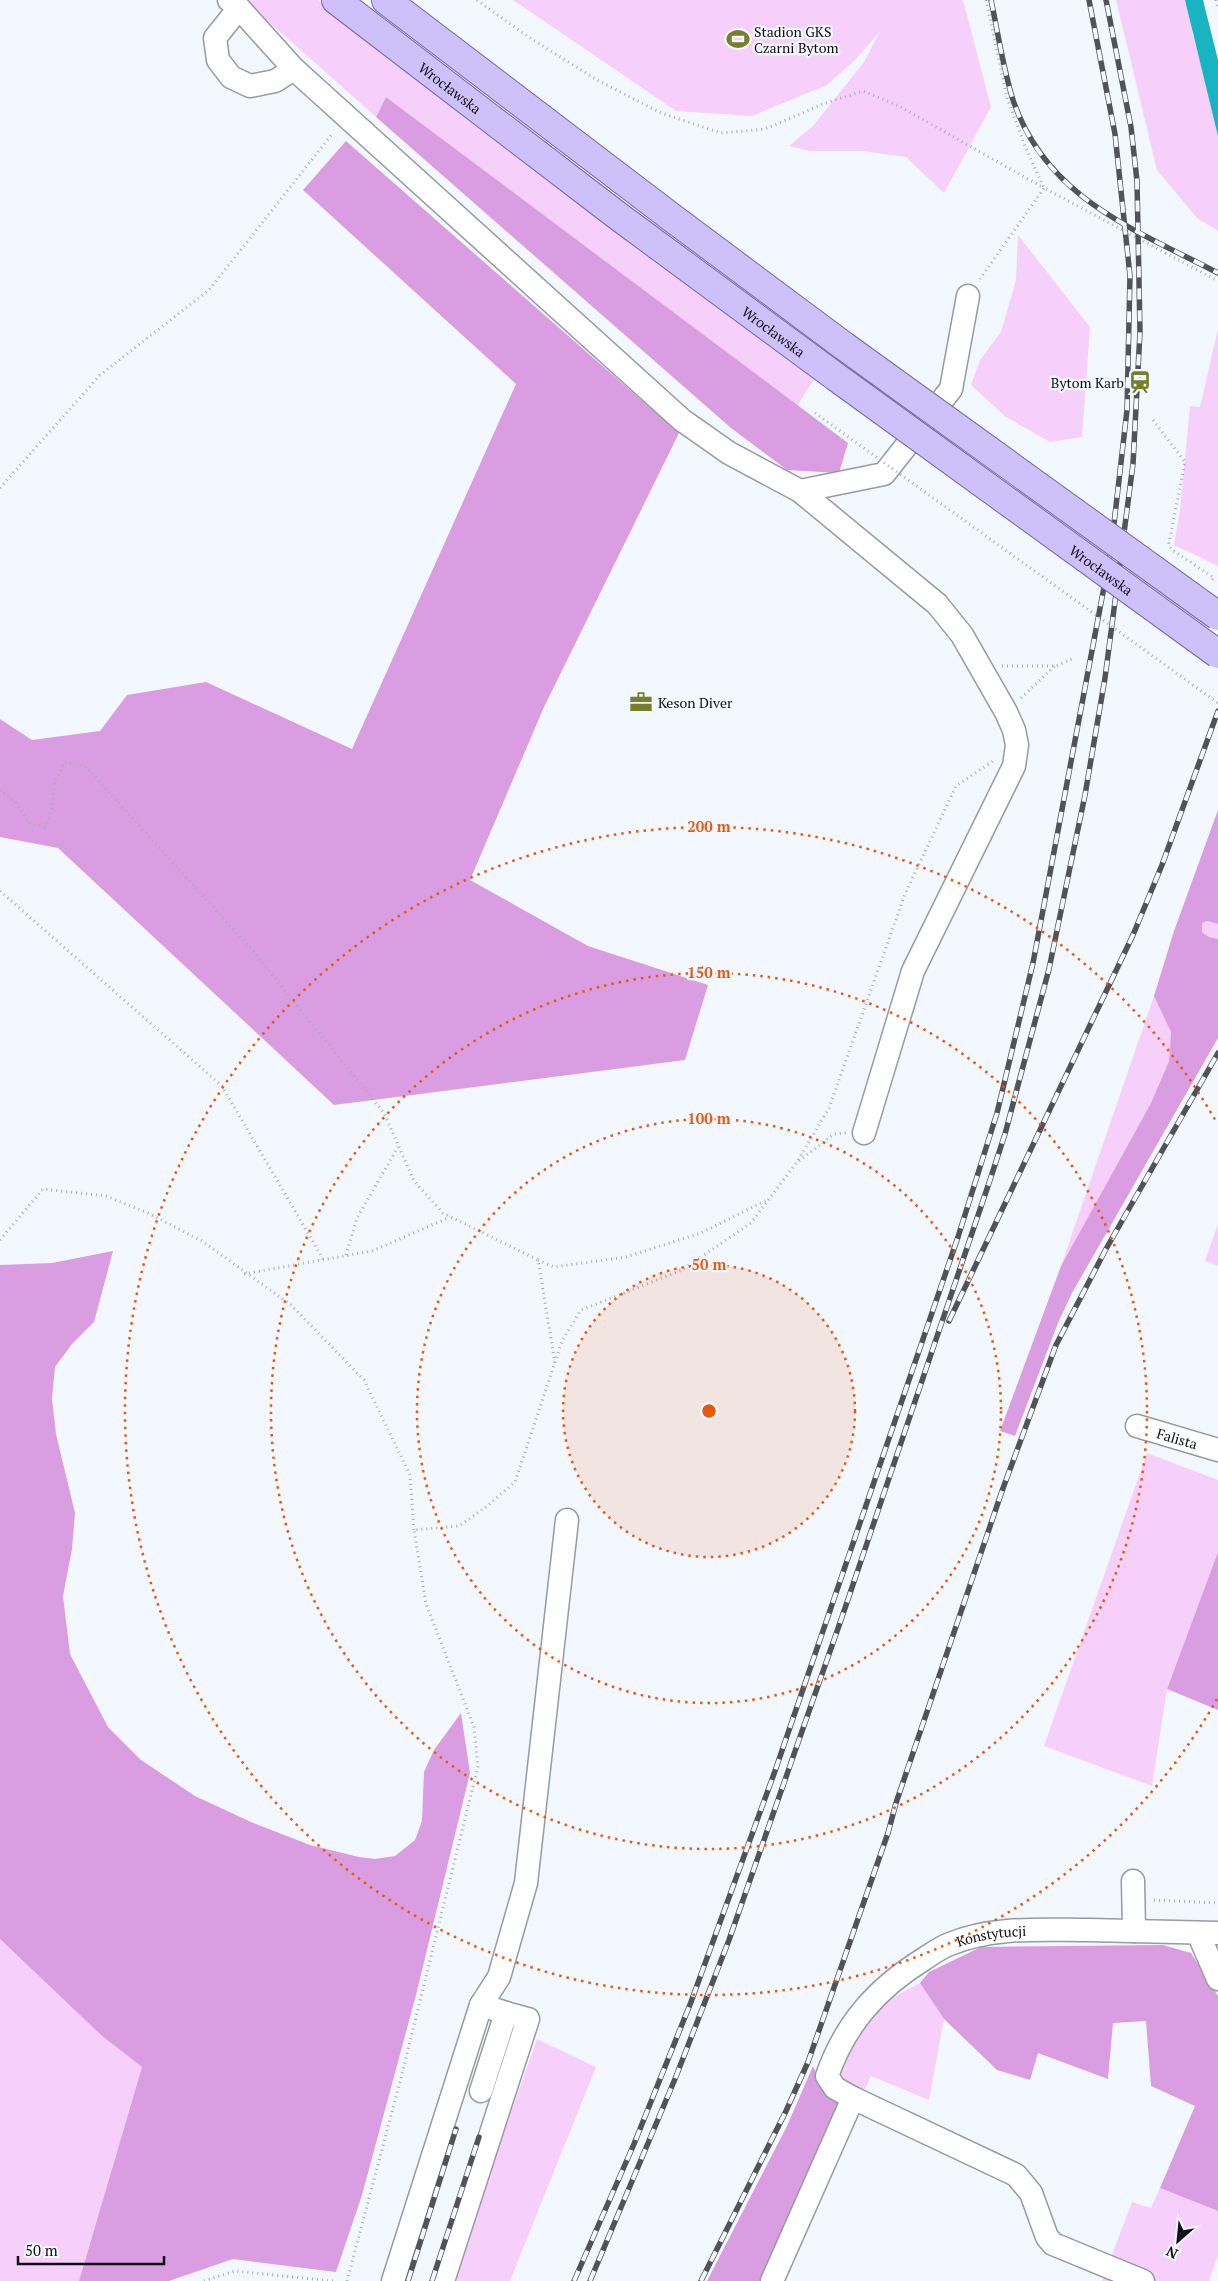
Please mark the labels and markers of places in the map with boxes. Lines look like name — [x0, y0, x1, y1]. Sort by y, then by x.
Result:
place label: Stadion GKS Czarni Bytom — [754, 22, 839, 57]
sports icon: Stadion GKS Czarni Bytom — [725, 26, 751, 52]
station icon: Bytom Karb — [1127, 369, 1153, 395]
place label: Bytom Karb — [1051, 373, 1124, 392]
office icon: Keson Diver — [628, 689, 654, 715]
place label: Keson Diver — [658, 693, 733, 712]
centre of rings — [700, 1402, 718, 1420]

